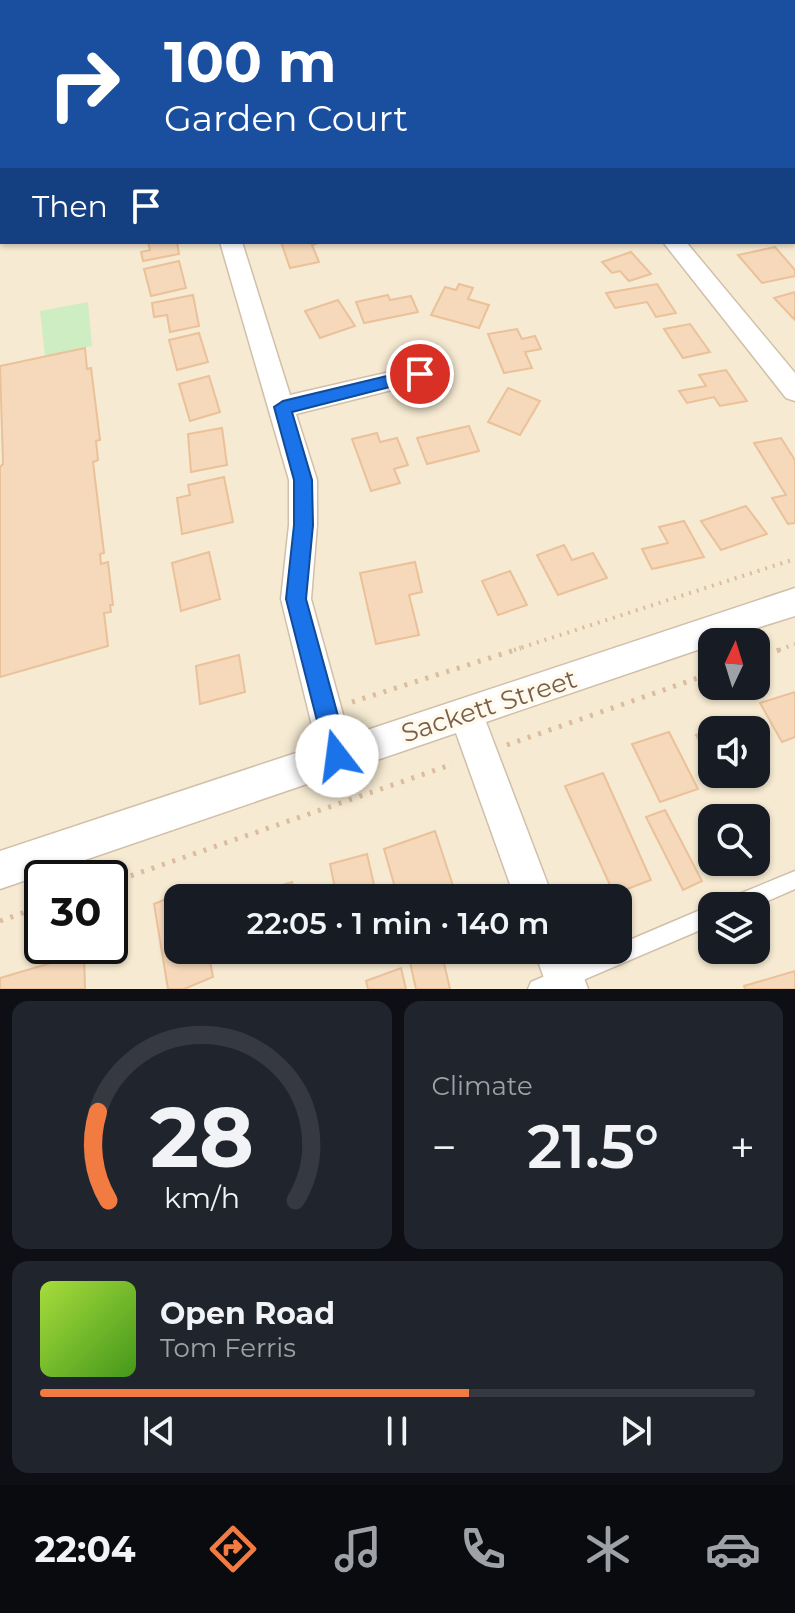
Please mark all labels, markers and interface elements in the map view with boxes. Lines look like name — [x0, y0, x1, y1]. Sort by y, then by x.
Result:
text: 100 m — [164, 28, 337, 96]
icon: right — [32, 32, 136, 136]
text: Garden Court — [164, 96, 408, 140]
icon: arrive — [124, 184, 168, 228]
text: Then — [32, 188, 108, 225]
pin — [386, 340, 454, 408]
icon: arrive — [398, 352, 442, 396]
north arrow — [698, 628, 770, 700]
map controls — [698, 628, 770, 964]
street label: Sackett Street — [397, 663, 581, 749]
position arrow — [295, 714, 379, 798]
button: sound — [698, 716, 770, 788]
button: search — [698, 804, 770, 876]
speed limit sign: 30 — [24, 860, 128, 964]
button: layers — [698, 892, 770, 964]
text: 22:05 · 1 min · 140 m — [247, 905, 549, 942]
text: Climate — [432, 1070, 533, 1102]
text: 28 — [150, 1086, 254, 1188]
text: 21.5° — [527, 1110, 659, 1183]
text: − — [432, 1120, 457, 1174]
text: + — [730, 1120, 755, 1174]
text: km/h — [164, 1180, 240, 1215]
text: Open Road — [160, 1295, 335, 1332]
text: Tom Ferris — [160, 1332, 296, 1364]
icon: previous — [137, 1409, 181, 1453]
icon: pause — [375, 1409, 419, 1453]
icon: next — [614, 1409, 658, 1453]
icon: directions — [205, 1521, 261, 1577]
icon: music — [330, 1521, 386, 1577]
icon: phone — [455, 1521, 511, 1577]
icon: climate — [580, 1521, 636, 1577]
icon: car — [705, 1521, 761, 1577]
text: 22:04 — [34, 1527, 136, 1571]

